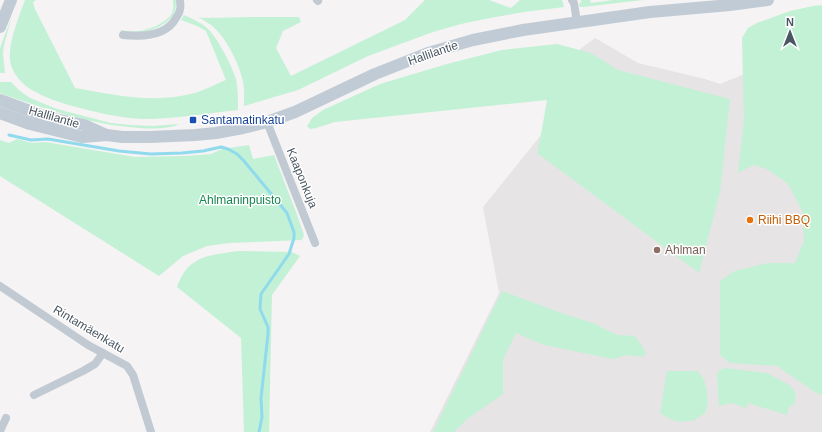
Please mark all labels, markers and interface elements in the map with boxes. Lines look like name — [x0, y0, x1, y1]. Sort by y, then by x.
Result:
north arrow — [770, 12, 810, 52]
text: N — [786, 16, 794, 28]
street label: Hallilantie — [406, 38, 460, 68]
street label: Hallilantie — [27, 103, 81, 131]
place label: Santamatinkatu — [201, 113, 284, 127]
marker: Santamatinkatu — [188, 115, 198, 125]
street label: Kaaponkuja — [284, 146, 320, 210]
park label: Ahlmaninpuisto — [199, 193, 281, 207]
place label: Riihi BBQ — [758, 213, 810, 227]
marker: Riihi BBQ — [745, 215, 755, 225]
place label: Ahlman — [665, 243, 706, 257]
marker: Ahlman — [652, 245, 662, 255]
street label: Rintamäenkatu — [51, 302, 127, 356]

